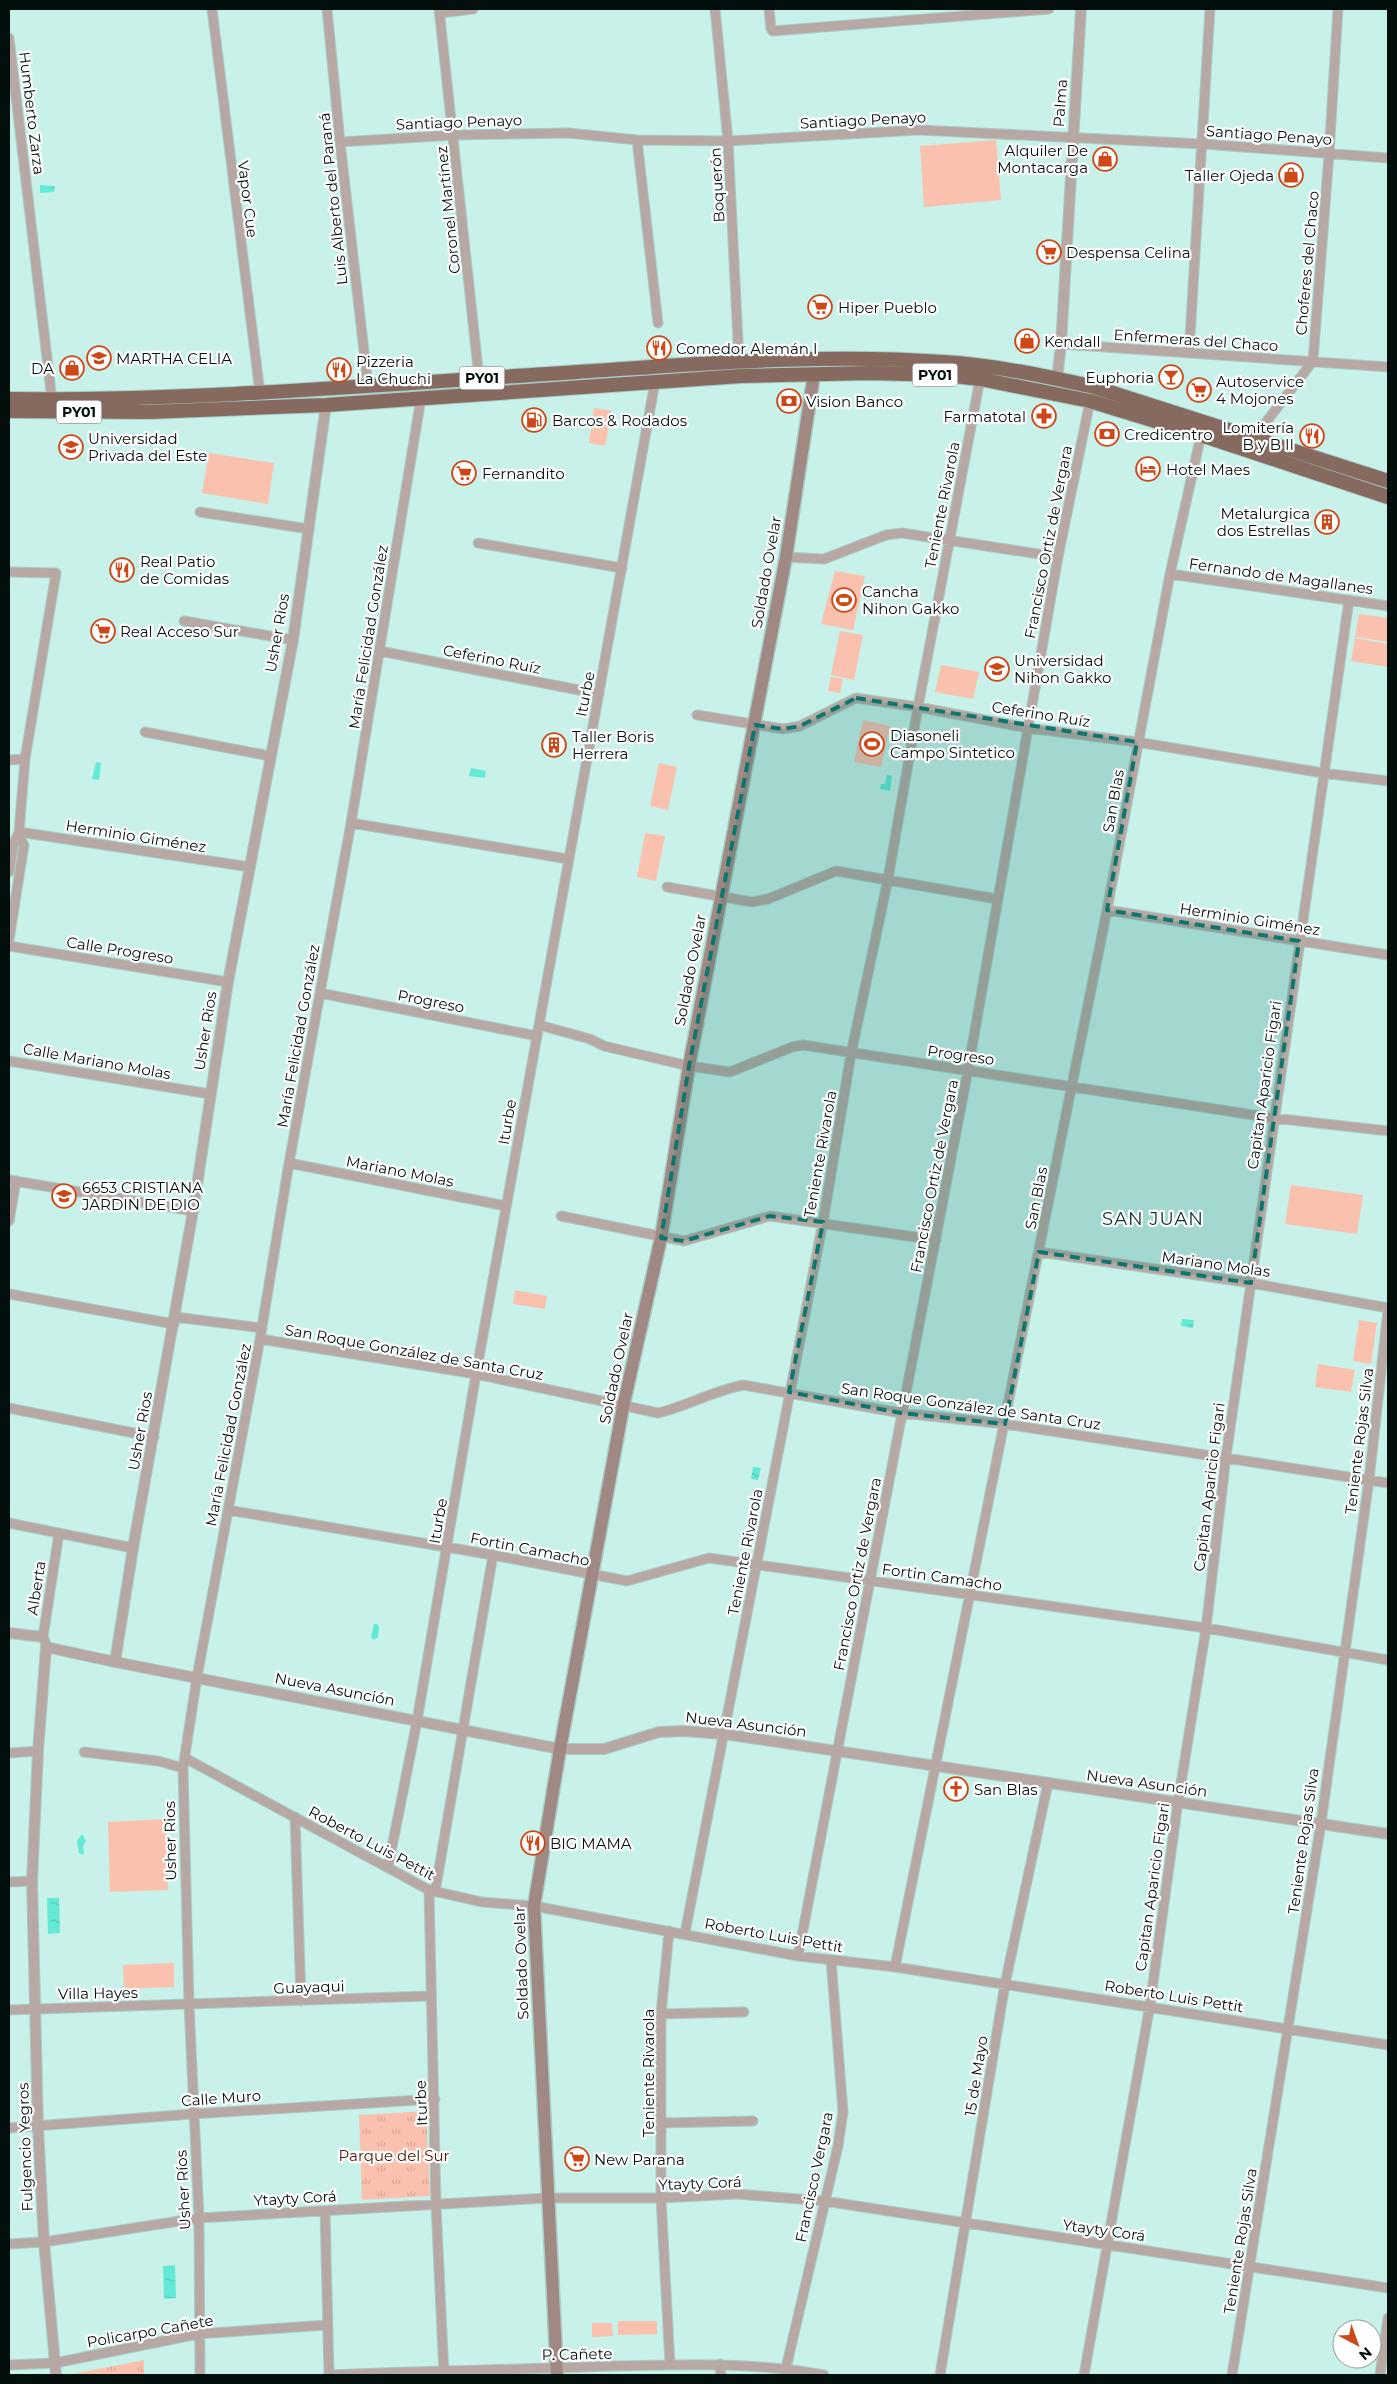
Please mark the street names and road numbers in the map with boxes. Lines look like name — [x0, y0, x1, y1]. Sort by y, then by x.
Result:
street label: Humberto Zarza — [15, 50, 49, 176]
street label: Palma — [1049, 78, 1071, 128]
street label: Santiago Penayo — [799, 107, 927, 133]
street label: Santiago Penayo — [395, 110, 523, 134]
street label: Luis Alberto del Paraná — [314, 112, 352, 286]
street label: Santiago Penayo — [1205, 121, 1333, 149]
street label: Coronel Martínez — [432, 145, 464, 275]
street label: Boquerón — [706, 147, 728, 223]
street label: Vapor Cue — [234, 159, 262, 239]
street label: Choferes del Chaco — [1291, 190, 1323, 336]
street label: Enfermeras del Chaco — [1113, 325, 1279, 355]
road number: PY01 — [912, 364, 958, 386]
road number: PY01 — [460, 366, 504, 389]
road number: PY01 — [56, 401, 102, 424]
street label: Teniente Rivarola — [920, 440, 964, 570]
street label: Francisco Ortiz de Vergara — [1020, 444, 1076, 640]
street label: Soldado Ovelar — [747, 514, 785, 630]
street label: María Felicidad González — [344, 543, 392, 730]
street label: Fernando de Magallanes — [1188, 554, 1374, 598]
street label: Usher Rios — [261, 592, 293, 674]
street label: Ceferino Ruíz — [441, 640, 543, 678]
street label: Iturbe — [571, 670, 599, 718]
street label: Ceferino Ruíz — [990, 697, 1092, 731]
street label: San Blas — [1098, 768, 1128, 834]
street label: Herminio Giménez — [64, 816, 208, 857]
street label: Herminio Giménez — [1178, 899, 1322, 940]
street label: Soldado Ovelar — [670, 912, 710, 1028]
street label: Calle Progreso — [65, 932, 175, 968]
street label: María Felicidad González — [272, 942, 324, 1129]
street label: Progreso — [396, 985, 466, 1017]
street label: Usher Rios — [189, 990, 221, 1072]
street label: Capitan Aparicio Figari — [1243, 999, 1285, 1171]
street label: Calle Mariano Molas — [22, 1039, 172, 1083]
street label: Progreso — [926, 1041, 996, 1069]
street label: Francisco Ortiz de Vergara — [906, 1078, 962, 1274]
street label: Teniente Rivarola — [799, 1089, 841, 1219]
street label: Iturbe — [494, 1098, 520, 1146]
street label: Mariano Molas — [345, 1151, 455, 1191]
street label: San Blas — [1021, 1165, 1051, 1231]
street label: Mariano Molas — [1161, 1247, 1271, 1281]
street label: Soldado Ovelar — [595, 1310, 637, 1426]
street label: San Roque González de Santa Cruz — [283, 1320, 545, 1384]
street label: María Felicidad González — [201, 1342, 255, 1528]
street label: Teniente Rojas Silva — [1341, 1367, 1377, 1515]
street label: San Roque González de Santa Cruz — [840, 1378, 1102, 1434]
street label: Usher Rios — [124, 1390, 156, 1472]
street label: Capitan Aparicio Figari — [1189, 1401, 1229, 1573]
street label: Francisco Ortiz de Vergara — [829, 1476, 885, 1672]
street label: Teniente Rivarola — [723, 1487, 767, 1617]
street label: Iturbe — [425, 1497, 451, 1545]
street label: Fortin Camacho — [469, 1528, 591, 1570]
street label: Alberta — [22, 1559, 50, 1617]
street label: Fortin Camacho — [881, 1559, 1003, 1595]
street label: Nueva Asunción — [273, 1668, 397, 1710]
street label: Nueva Asunción — [684, 1707, 808, 1741]
street label: Nueva Asunción — [1085, 1765, 1209, 1801]
street label: Teniente Rojas Silva — [1283, 1767, 1323, 1915]
street label: Usher Rios — [160, 1801, 180, 1881]
street label: Capitan Aparicio Figari — [1131, 1801, 1173, 1973]
street label: Roberto Luis Pettit — [305, 1802, 439, 1884]
street label: Soldado Ovelar — [510, 1906, 532, 2020]
street label: Roberto Luis Pettit — [703, 1913, 845, 1957]
street label: Guayaqui — [273, 1976, 345, 1998]
street label: Roberto Luis Pettit — [1103, 1976, 1245, 2016]
street label: Villa Hayes — [58, 1983, 138, 2003]
street label: Teniente Rivarola — [639, 2009, 658, 2137]
street label: 15 de Mayo — [960, 2034, 992, 2118]
street label: Iturbe — [411, 2080, 431, 2126]
street label: Fulgencio Yegros — [13, 2082, 37, 2212]
street label: Calle Muro — [180, 2086, 262, 2110]
street label: Francisco Vergara — [791, 2110, 837, 2244]
street label: Usher Ríos — [171, 2150, 195, 2230]
street label: Teniente Rojas Silva — [1219, 2167, 1261, 2315]
street label: Ytayty Corá — [658, 2172, 742, 2194]
street label: Ytayty Corá — [253, 2186, 337, 2210]
street label: Ytayty Corá — [1061, 2215, 1147, 2245]
street label: Policarpo Cañete — [85, 2311, 215, 2351]
street label: P. Cañete — [541, 2344, 613, 2364]

